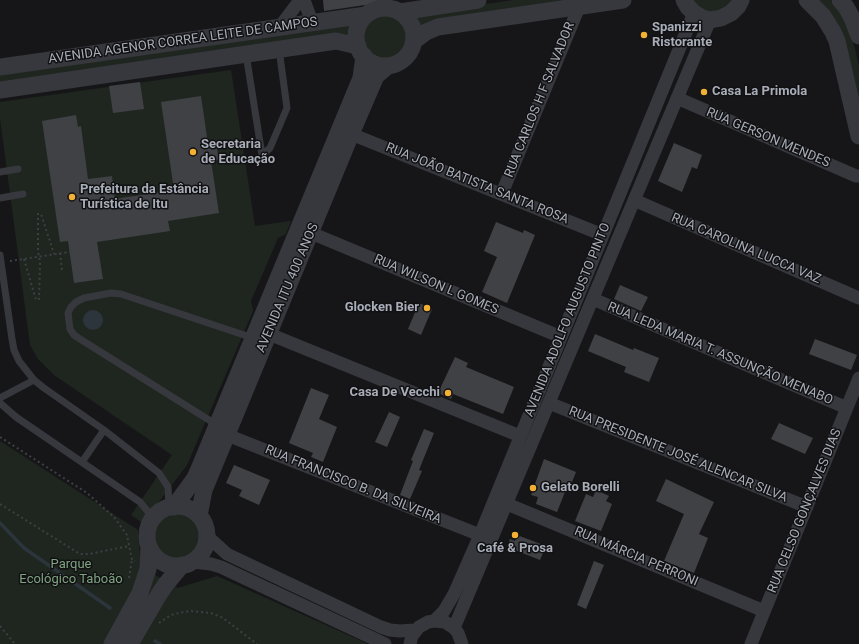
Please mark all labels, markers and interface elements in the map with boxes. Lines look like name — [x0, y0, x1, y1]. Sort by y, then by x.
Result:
street label: AVENIDA AGENOR CORREA LEITE DE CAMPOS — [47, 14, 319, 68]
street label: RUA CARLOS H F SALVADOR — [502, 20, 578, 180]
place label: Spanizzi Ristorante — [652, 20, 712, 51]
marker: Spanizzi Ristorante — [639, 30, 649, 40]
place label: Casa La Primola — [712, 84, 807, 100]
marker: Casa La Primola — [699, 87, 709, 97]
street label: RUA GERSON MENDES — [704, 105, 832, 171]
place label: Secretaria de Educação — [201, 137, 275, 168]
street label: RUA JOÃO BATISTA SANTA ROSA — [383, 140, 571, 228]
marker: Secretaria de Educação — [188, 147, 198, 157]
place label: Prefeitura da Estância Turística de Itu — [80, 182, 209, 213]
marker: Prefeitura da Estância Turística de Itu — [67, 192, 77, 202]
street label: RUA CAROLINA LUCCA VAZ — [669, 210, 823, 288]
street label: AVENIDA ITU 400 ANOS — [254, 221, 322, 355]
street label: AVENIDA ADOLFO AUGUSTO PINTO — [522, 221, 614, 419]
street label: RUA WILSON L GOMES — [371, 252, 501, 318]
street label: RUA LEDA MARIA T. ASSUNÇÃO MENABO — [605, 299, 835, 409]
place label: Glocken Bier — [345, 300, 419, 316]
marker: Glocken Bier — [422, 303, 432, 313]
place label: Casa De Vecchi — [349, 385, 440, 401]
marker: Casa De Vecchi — [443, 388, 453, 398]
street label: RUA PRESIDENTE JOSÉ ALENCAR SILVA — [566, 404, 790, 506]
street label: RUA CELSO GONÇALVES DIAS — [765, 427, 845, 595]
street label: RUA FRANCISCO B. DA SILVEIRA — [262, 442, 444, 528]
place label: Gelato Borelli — [541, 480, 620, 496]
marker: Gelato Borelli — [528, 483, 538, 493]
street label: RUA MÁRCIA PERRONI — [572, 524, 700, 590]
marker: Café & Prosa — [510, 530, 520, 540]
place label: Café & Prosa — [477, 541, 553, 557]
park label: Parque Ecológico Taboão — [19, 557, 123, 588]

